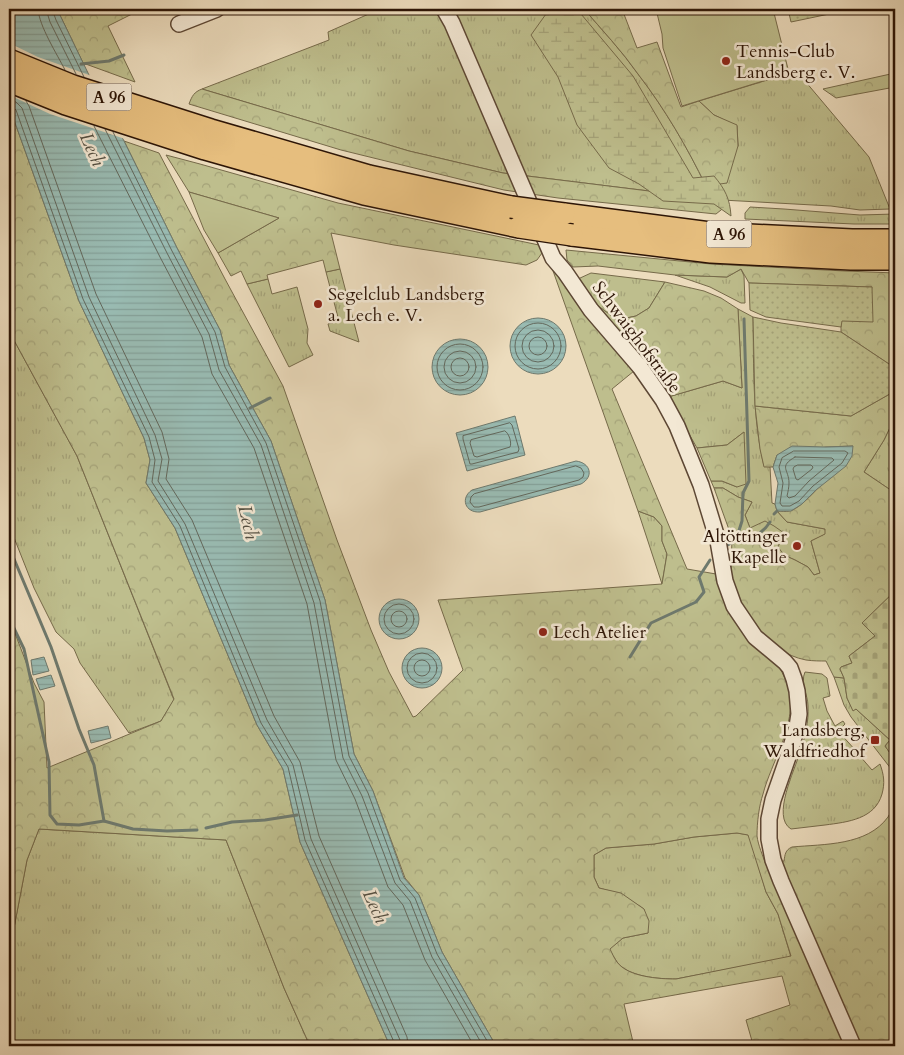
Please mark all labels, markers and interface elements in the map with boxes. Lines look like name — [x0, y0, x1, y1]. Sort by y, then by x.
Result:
place label: Tennis-Club Landsberg e. V. — [736, 39, 855, 85]
marker: Tennis-Club Landsberg e. V. — [720, 55, 732, 67]
road number: A 96 — [86, 84, 132, 110]
water label: Lech — [73, 128, 111, 171]
road number: A 96 — [706, 220, 752, 248]
street label: Schwaighofstraße — [586, 276, 687, 399]
place label: Segelclub Landsberg a. Lech e. V. — [328, 282, 485, 328]
marker: Segelclub Landsberg a. Lech e. V. — [312, 298, 324, 310]
water label: Lech — [231, 502, 265, 542]
place label: Altöttinger Kapelle — [703, 524, 787, 570]
marker: Altöttinger Kapelle — [791, 540, 803, 552]
place label: Lech Atelier — [553, 620, 646, 645]
marker: Lech Atelier — [537, 626, 549, 638]
place label: Landsberg, Waldfriedhof — [762, 718, 869, 764]
marker: Landsberg, Waldfriedhof — [869, 734, 881, 746]
water label: Lech — [356, 885, 394, 928]

